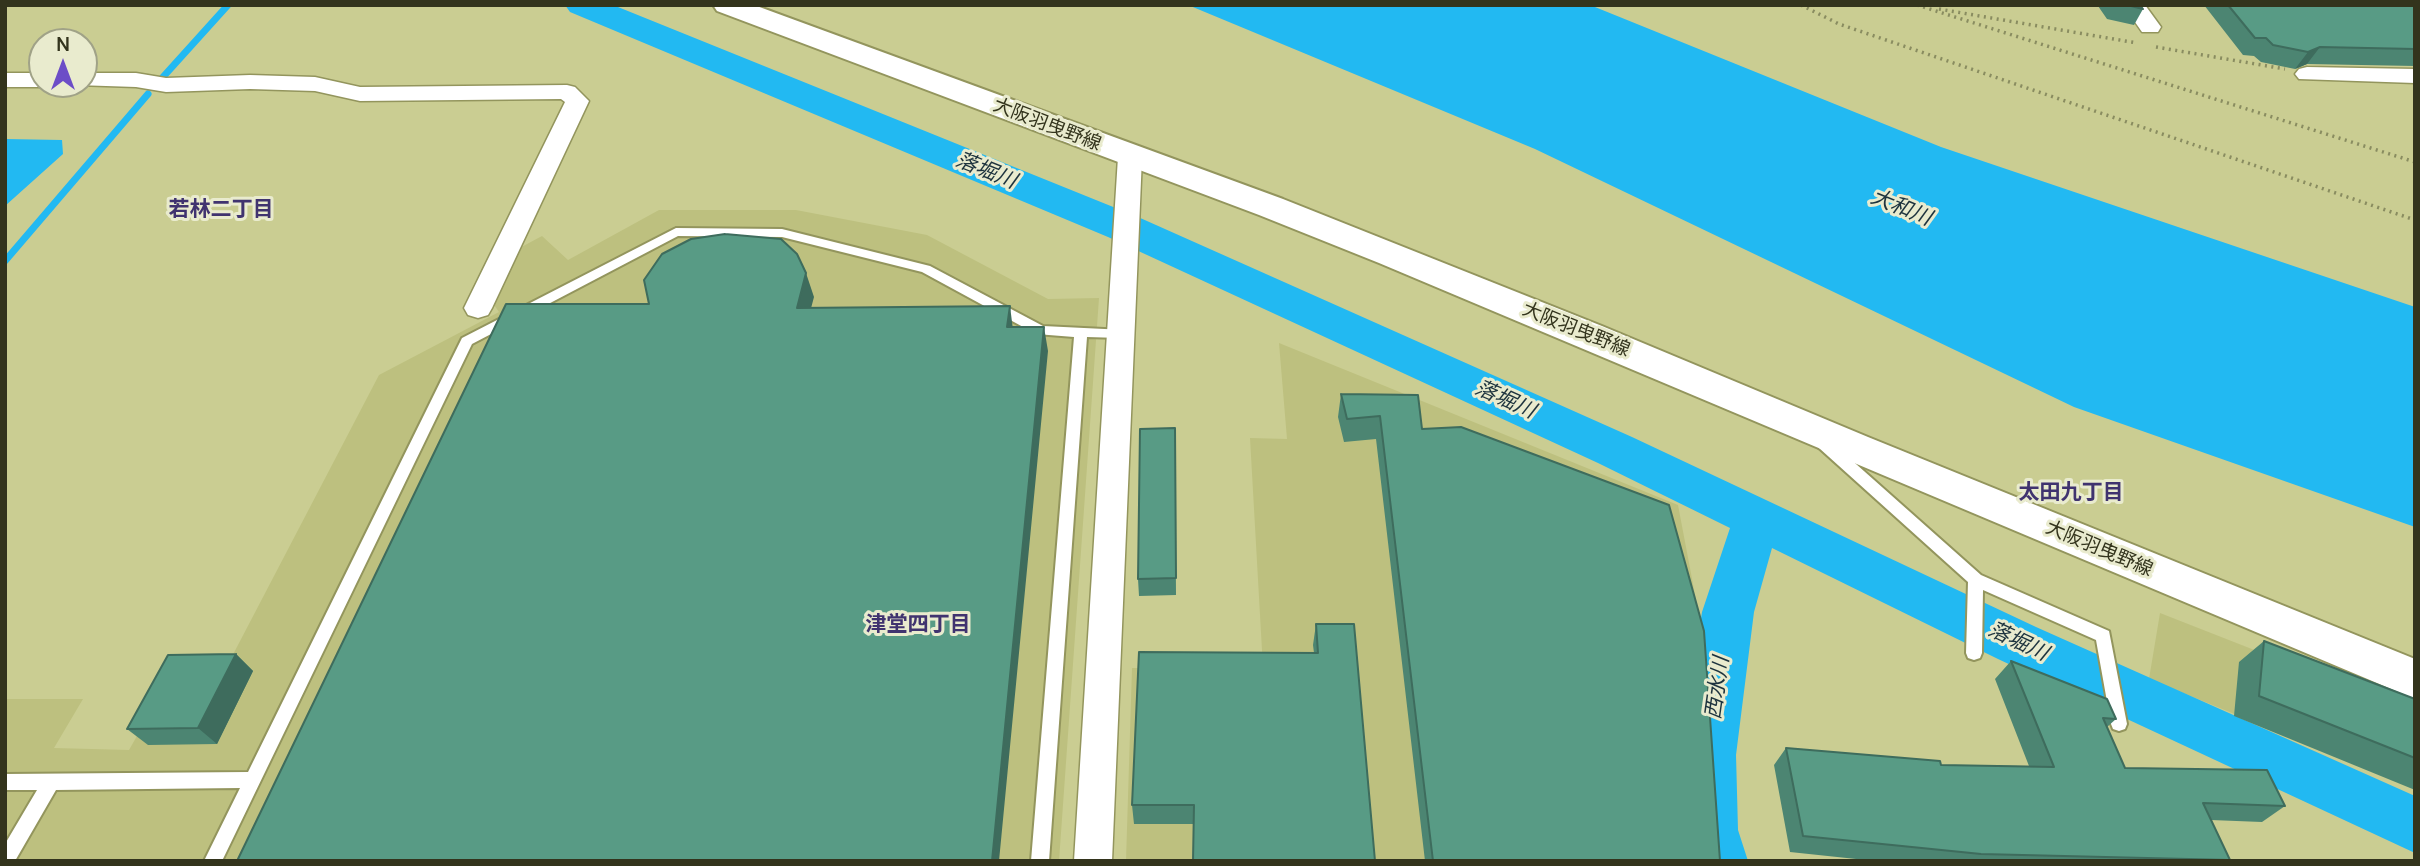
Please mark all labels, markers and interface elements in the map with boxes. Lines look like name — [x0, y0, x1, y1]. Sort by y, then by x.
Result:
north arrow — [28, 28, 98, 98]
text: N — [56, 31, 70, 57]
street label: 大阪羽曳野線 — [990, 94, 1104, 156]
water label: 落堀川 — [952, 148, 1020, 194]
water label: 大和川 — [1867, 185, 1935, 231]
district label: 若林二丁目 — [169, 197, 273, 223]
street label: 大阪羽曳野線 — [1519, 298, 1633, 362]
water label: 落堀川 — [1471, 376, 1539, 424]
district label: 太田九丁目 — [2019, 480, 2123, 506]
street label: 大阪羽曳野線 — [2042, 516, 2156, 582]
district label: 津堂四丁目 — [866, 612, 970, 638]
water label: 落堀川 — [1984, 617, 2052, 667]
water label: 西水川 — [1701, 655, 1735, 721]

